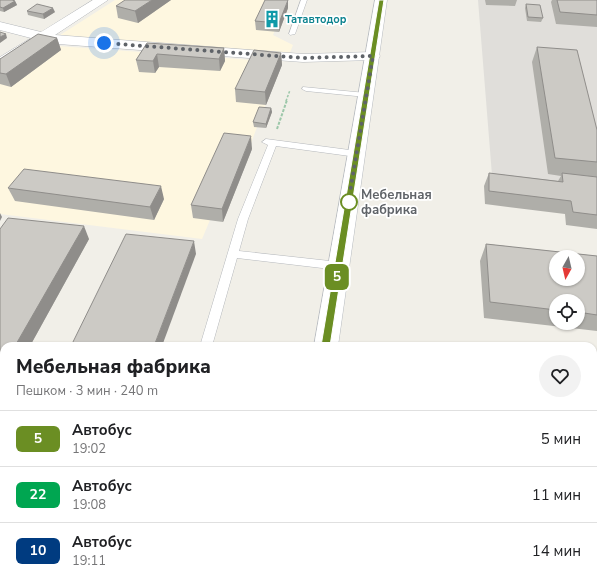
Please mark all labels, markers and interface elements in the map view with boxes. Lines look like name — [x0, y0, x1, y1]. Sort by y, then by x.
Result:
building icon: Татавтодор — [262, 9, 282, 29]
place label: Татавтодор — [285, 12, 347, 27]
your location — [94, 33, 114, 53]
place label: Мебельная фабрика — [361, 186, 432, 219]
marker: Мебельная фабрика — [340, 193, 358, 211]
north arrow — [549, 250, 585, 286]
map controls — [549, 250, 585, 330]
line badge: 5 — [324, 264, 350, 290]
text: 5 — [333, 267, 341, 286]
button: locate — [549, 294, 585, 330]
text: Мебельная фабрика — [16, 354, 211, 380]
button: heart — [539, 355, 581, 397]
text: Пешком · 3 мин · 240 m — [16, 382, 158, 400]
text: Автобус — [72, 420, 132, 440]
text: 5 — [34, 429, 42, 448]
text: 5 мин — [541, 429, 581, 449]
text: 19:02 — [72, 440, 106, 458]
text: Автобус — [72, 476, 132, 496]
text: 22 — [30, 485, 46, 504]
text: 11 мин — [532, 485, 581, 505]
text: 19:08 — [72, 496, 106, 514]
text: Автобус — [72, 532, 132, 552]
text: 10 — [30, 541, 46, 560]
text: 14 мин — [532, 541, 581, 561]
text: 19:11 — [72, 552, 106, 570]

